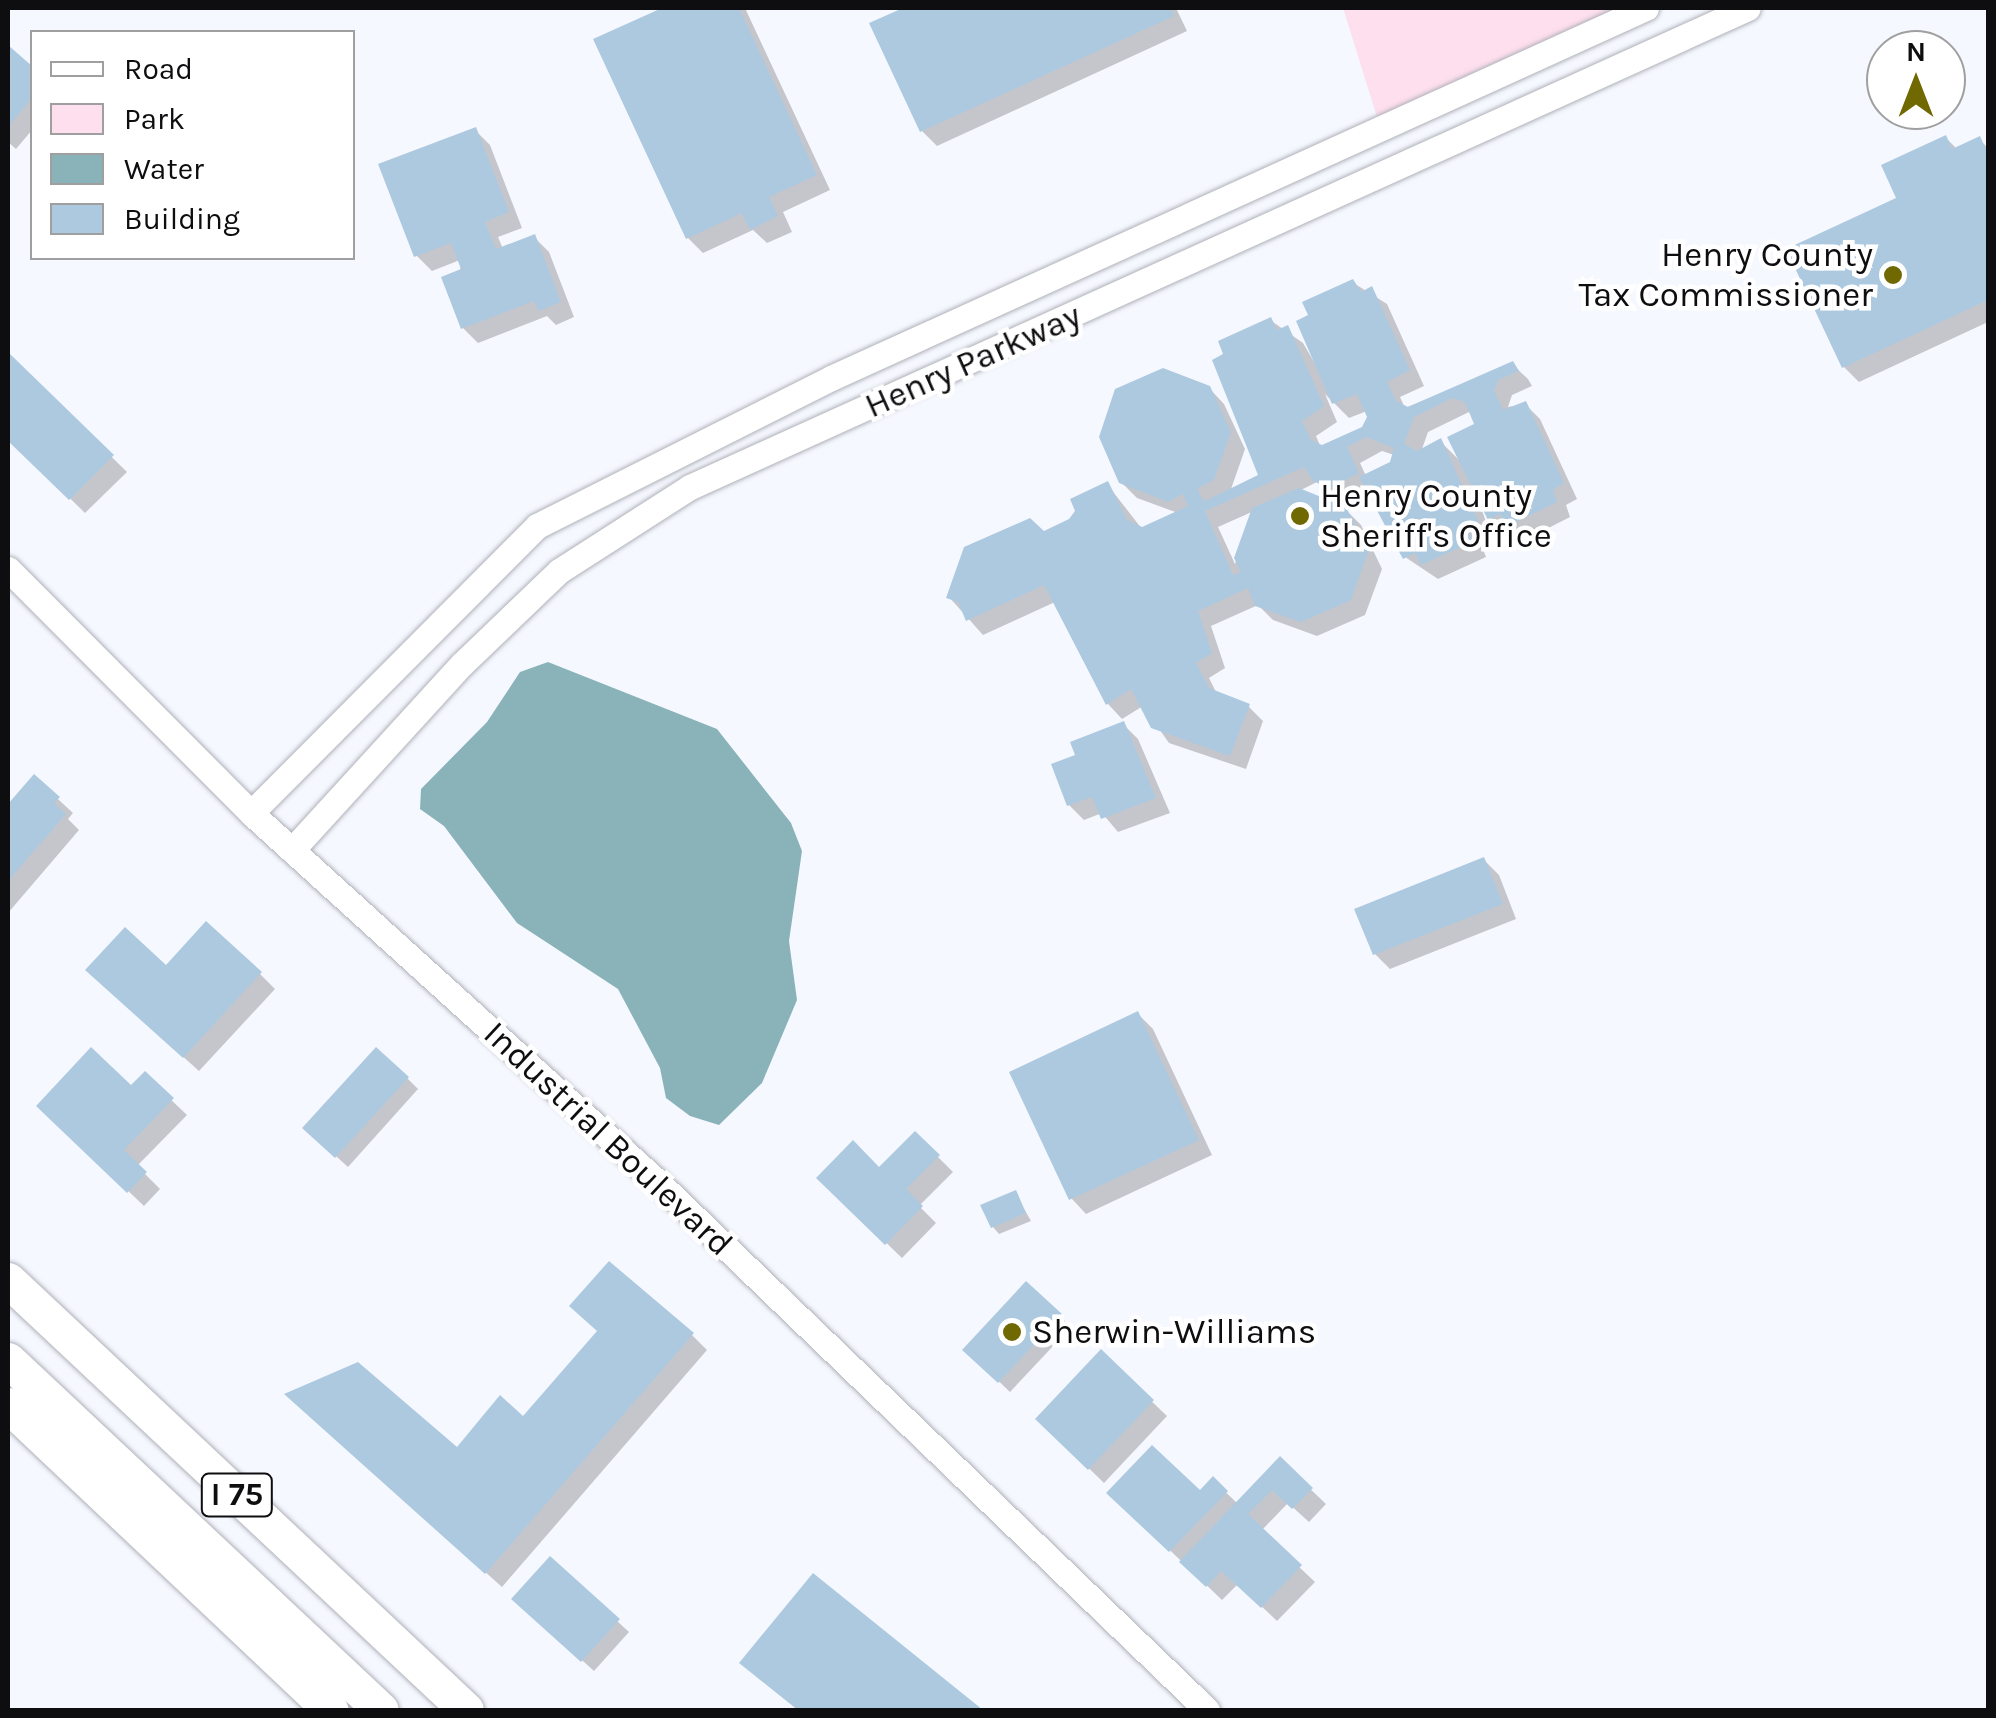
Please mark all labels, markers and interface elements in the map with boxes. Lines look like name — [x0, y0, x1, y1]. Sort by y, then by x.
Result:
legend — [30, 30, 355, 260]
north arrow — [1866, 30, 1966, 130]
text: N — [1906, 35, 1926, 68]
text: Road — [124, 51, 193, 87]
text: Park — [124, 101, 185, 137]
text: Water — [124, 151, 204, 187]
text: Building — [124, 201, 240, 237]
place label: Henry County Tax Commissioner — [1578, 234, 1873, 316]
marker: Henry County Tax Commissioner — [1882, 264, 1904, 286]
street label: Henry Parkway — [859, 295, 1087, 427]
place label: Henry County Sheriff's Office — [1320, 475, 1552, 557]
marker: Henry County Sheriff's Office — [1289, 505, 1311, 527]
street label: Industrial Boulevard — [475, 1013, 741, 1265]
place label: Sherwin-Williams — [1032, 1311, 1316, 1353]
marker: Sherwin-Williams — [1001, 1321, 1023, 1343]
road number: I 75 — [200, 1468, 274, 1522]

